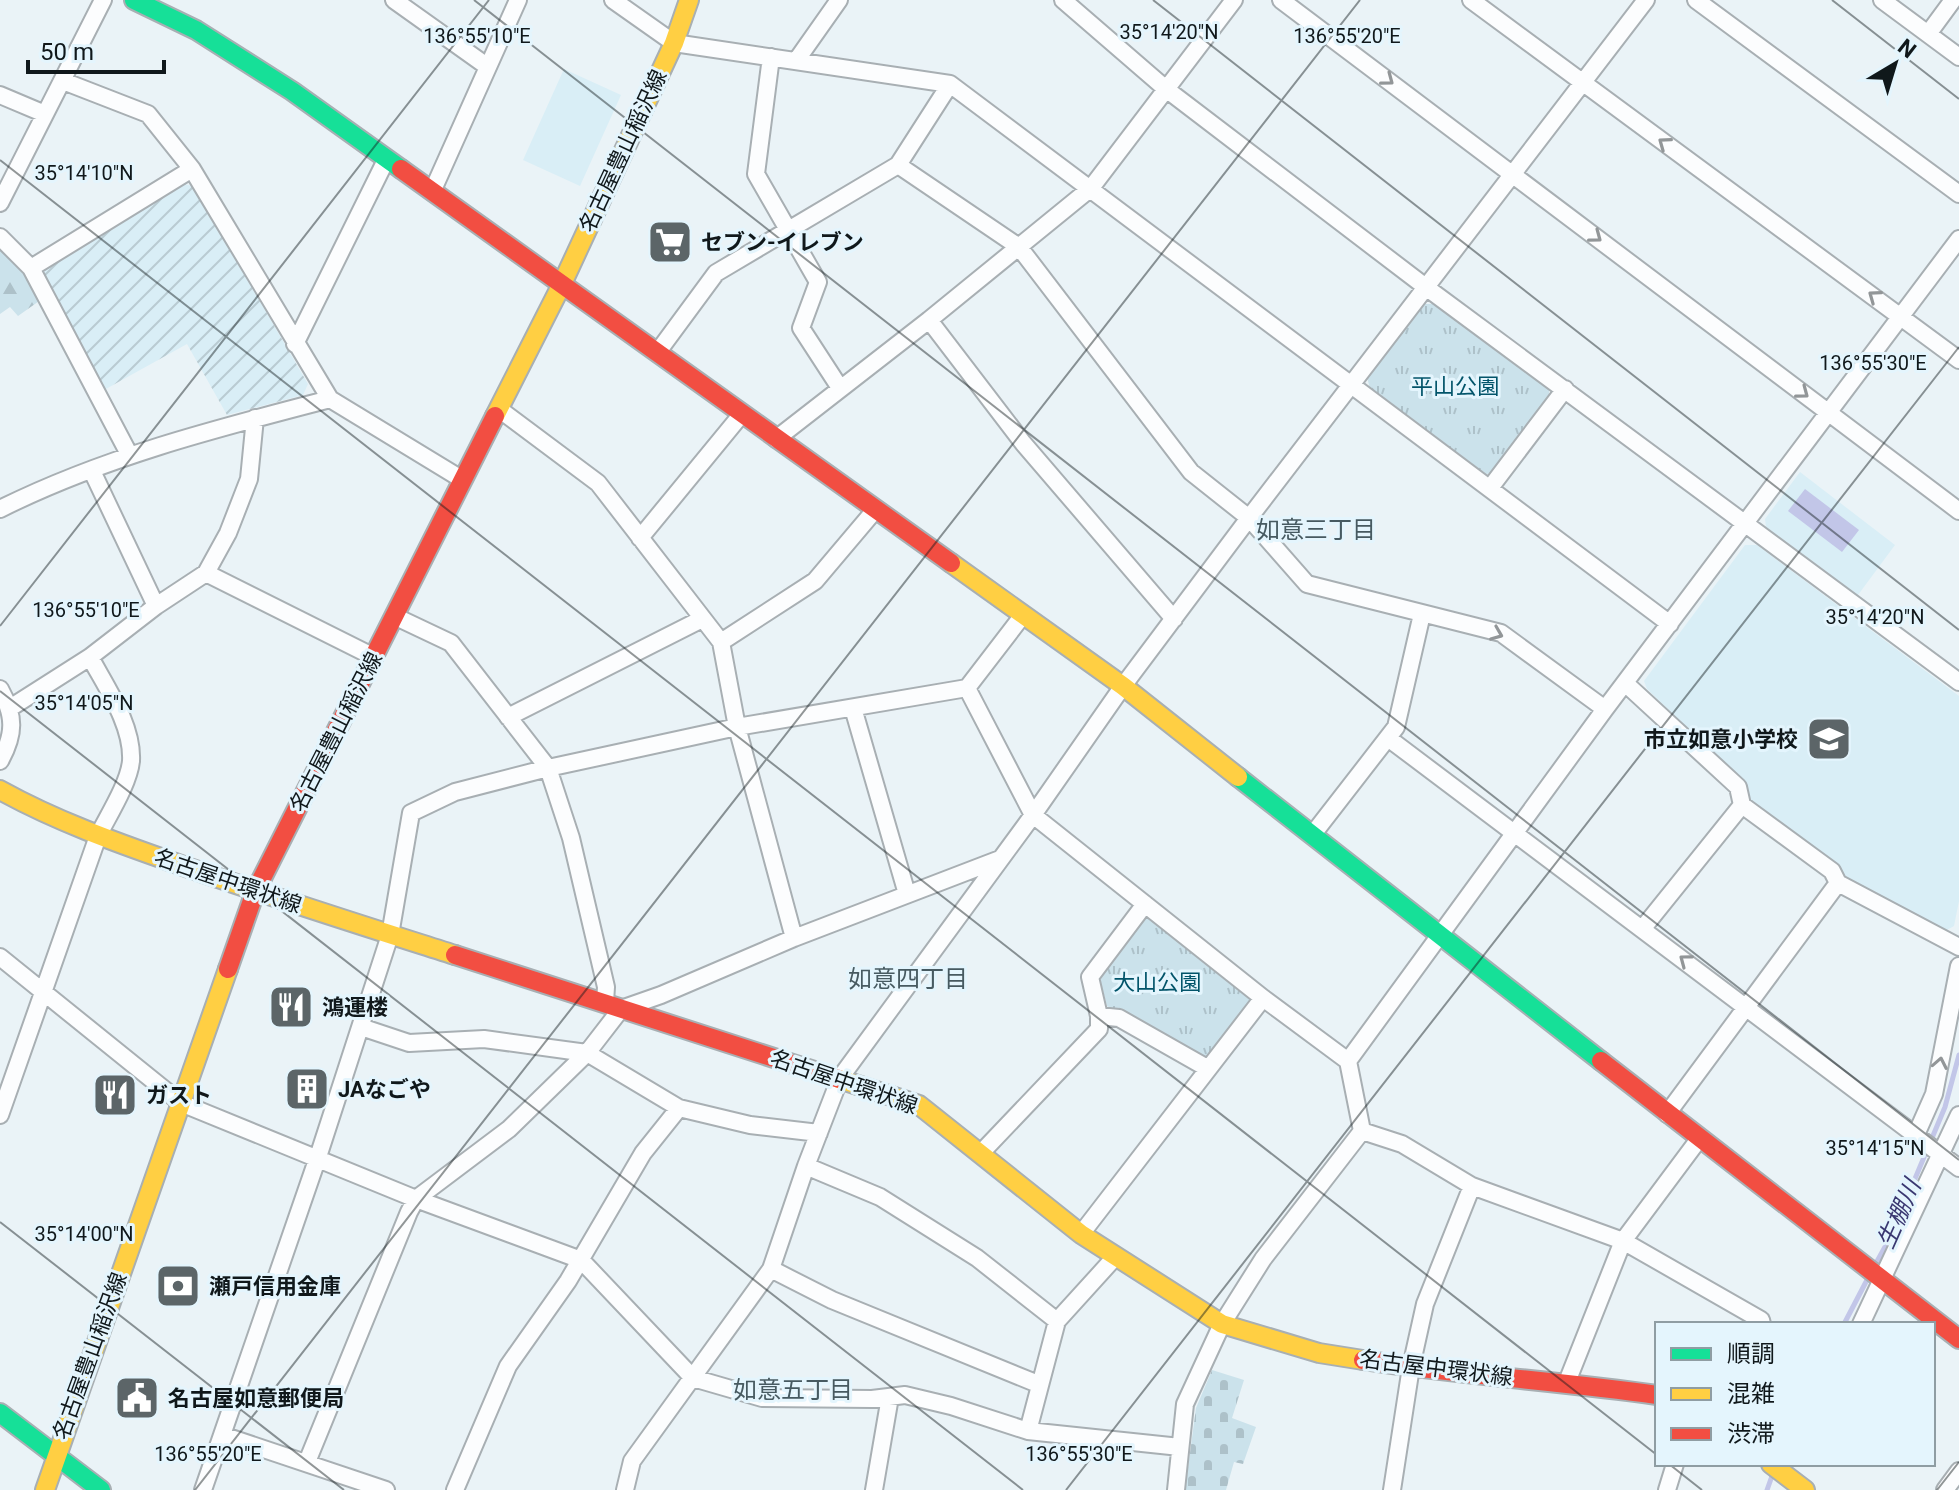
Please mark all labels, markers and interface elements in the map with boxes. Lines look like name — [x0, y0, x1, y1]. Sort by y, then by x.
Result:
text: 35°14'20"N — [1119, 20, 1219, 44]
scale bar — [28, 24, 164, 74]
text: 136°55'10"E — [423, 24, 531, 48]
text: 136°55'20"E — [1293, 24, 1401, 48]
north arrow — [1855, 24, 1935, 104]
text: N — [1893, 34, 1921, 63]
text: 50 m — [40, 38, 94, 66]
street label: 名古屋豊山稲沢線 — [574, 66, 672, 236]
one-way arrow — [1379, 71, 1394, 85]
one-way arrow — [1659, 138, 1673, 152]
text: 35°14'10"N — [34, 161, 134, 185]
supermarket icon: セブン-イレブン — [646, 218, 694, 266]
one-way arrow — [1587, 227, 1601, 241]
place label: セブン-イレブン — [701, 230, 864, 255]
one-way arrow — [1868, 292, 1883, 306]
text: 136°55'30"E — [1819, 351, 1927, 375]
park label: 平山公園 — [1411, 374, 1499, 399]
one-way arrow — [1794, 384, 1809, 398]
district label: 如意三丁目 — [1256, 516, 1376, 544]
text: 136°55'10"E — [32, 598, 140, 622]
text: 35°14'20"N — [1825, 605, 1925, 629]
one-way arrow — [1489, 624, 1503, 641]
street label: 名古屋豊山稲沢線 — [285, 648, 387, 816]
text: 35°14'05"N — [34, 691, 134, 715]
school or university icon: 市立如意小学校 — [1805, 715, 1853, 763]
place label: 市立如意小学校 — [1644, 727, 1798, 752]
street label: 名古屋中環状線 — [151, 844, 305, 918]
one-way arrow — [1679, 955, 1694, 969]
district label: 如意四丁目 — [848, 965, 968, 993]
park label: 大山公園 — [1113, 970, 1201, 995]
restaurant icon: 鴻運楼 — [267, 983, 315, 1031]
place label: 鴻運楼 — [322, 995, 388, 1020]
street label: 名古屋中環状線 — [767, 1045, 921, 1119]
one-way arrow — [1931, 1057, 1948, 1070]
building icon: JAなごや — [283, 1065, 331, 1113]
restaurant icon: ガスト — [91, 1071, 139, 1119]
place label: JAなごや — [338, 1077, 431, 1102]
place label: ガスト — [146, 1083, 212, 1108]
text: 35°14'15"N — [1825, 1136, 1925, 1160]
water label: 生棚川 — [1872, 1173, 1928, 1253]
text: 35°14'00"N — [34, 1222, 134, 1246]
bank icon: 瀬戸信用金庫 — [154, 1262, 202, 1310]
street label: 名古屋豊山稲沢線 — [48, 1269, 132, 1443]
place label: 瀬戸信用金庫 — [209, 1274, 341, 1299]
legend — [1655, 1322, 1935, 1466]
text: 順調 — [1727, 1340, 1775, 1368]
street label: 名古屋中環状線 — [1358, 1346, 1514, 1390]
public building icon: 名古屋如意郵便局 — [113, 1374, 161, 1422]
district label: 如意五丁目 — [733, 1376, 853, 1404]
text: 混雑 — [1727, 1380, 1775, 1408]
place label: 名古屋如意郵便局 — [168, 1386, 344, 1411]
text: 渋滞 — [1727, 1420, 1775, 1448]
text: 136°55'20"E — [154, 1442, 262, 1466]
text: 136°55'30"E — [1025, 1442, 1133, 1466]

